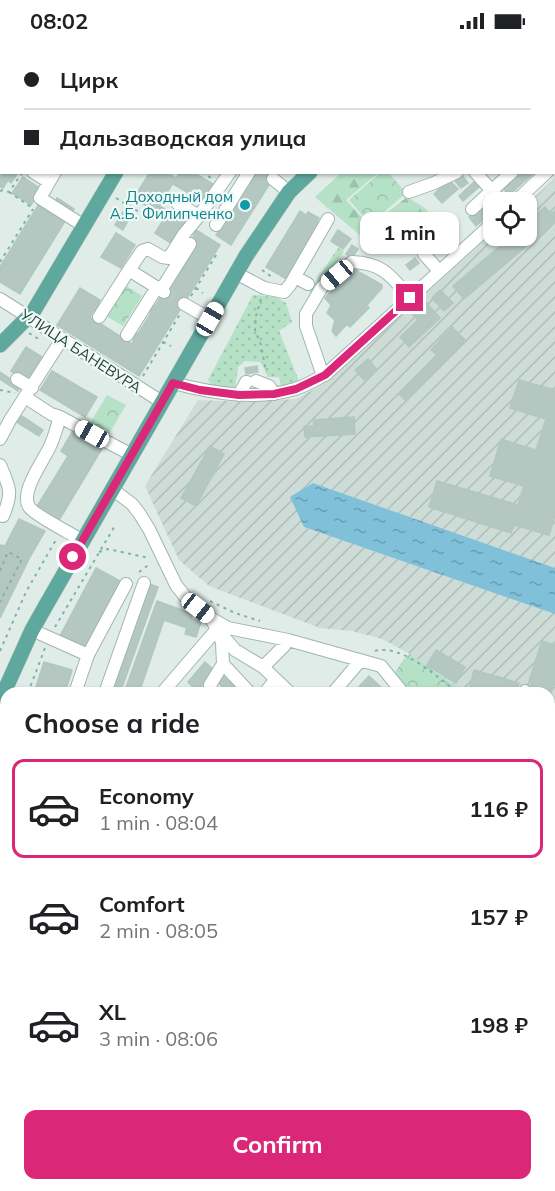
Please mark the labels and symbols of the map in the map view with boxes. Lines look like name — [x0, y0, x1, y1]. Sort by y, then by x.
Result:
place label: Доходный дом А.Б. Филипченко — [110, 187, 233, 223]
marker: Доходный дом А.Б. Филипченко — [238, 198, 252, 212]
callout: 1 min — [360, 211, 460, 253]
car — [317, 257, 357, 293]
route end — [396, 284, 423, 311]
car — [193, 299, 227, 339]
street label: УЛИЦА БАНЕВУРА — [16, 304, 145, 397]
car — [72, 417, 112, 451]
route start — [59, 543, 86, 570]
car — [178, 590, 218, 626]

